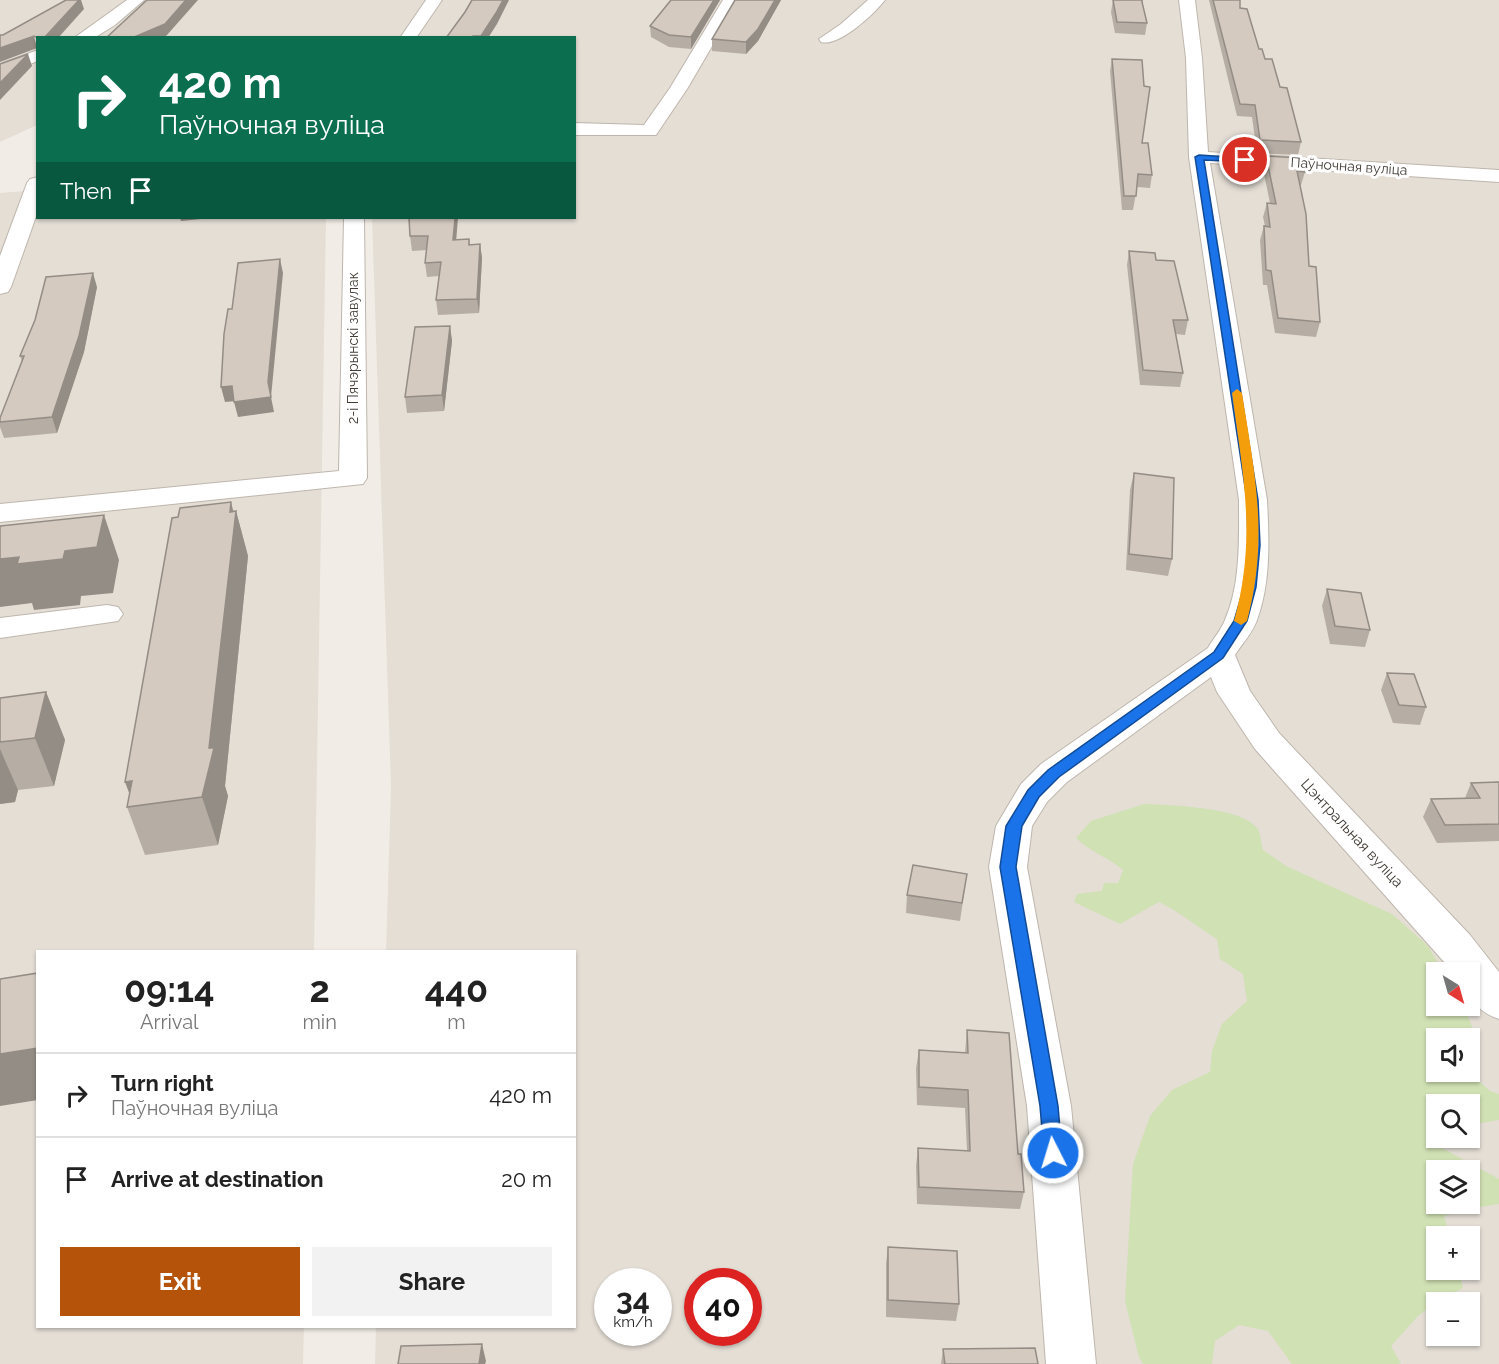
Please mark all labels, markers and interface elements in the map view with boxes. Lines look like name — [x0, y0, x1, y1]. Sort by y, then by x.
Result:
text: 420 m — [159, 59, 282, 108]
icon: right — [60, 60, 138, 138]
text: Паўночная вуліца — [159, 109, 385, 140]
pin — [1219, 134, 1270, 185]
icon: arrive — [1228, 143, 1261, 176]
street label: Паўночная вуліца — [1290, 154, 1408, 178]
icon: arrive — [124, 174, 157, 207]
text: Then — [60, 178, 112, 204]
street label: 2-і Пячэрынскі завулак — [345, 272, 361, 424]
street label: Цэнтральная вуліца — [1297, 775, 1407, 891]
north arrow — [1426, 962, 1480, 1016]
map controls — [1426, 962, 1480, 1346]
text: 09:14 — [124, 968, 215, 1010]
text: 2 — [310, 968, 330, 1010]
text: 440 — [425, 968, 488, 1010]
text: Arrival — [140, 1010, 199, 1034]
text: min — [302, 1010, 337, 1034]
text: m — [447, 1010, 466, 1034]
button: sound — [1426, 1028, 1480, 1082]
text: Turn right — [111, 1070, 214, 1096]
icon: right — [60, 1079, 93, 1112]
text: 420 m — [489, 1082, 552, 1108]
button: search — [1426, 1094, 1480, 1148]
text: Паўночная вуліца — [111, 1096, 278, 1120]
position arrow — [1021, 1121, 1085, 1185]
button: layers — [1426, 1160, 1480, 1214]
icon: arrive — [60, 1163, 93, 1196]
text: Arrive at destination — [111, 1166, 324, 1192]
text: 20 m — [501, 1166, 552, 1192]
button: + — [1426, 1226, 1480, 1280]
button: Exit — [60, 1247, 300, 1316]
button: Share — [312, 1247, 552, 1316]
speed limit sign: 40 — [684, 1268, 762, 1346]
text: 34 — [616, 1282, 650, 1317]
button: − — [1426, 1292, 1480, 1346]
text: km/h — [613, 1313, 653, 1331]

